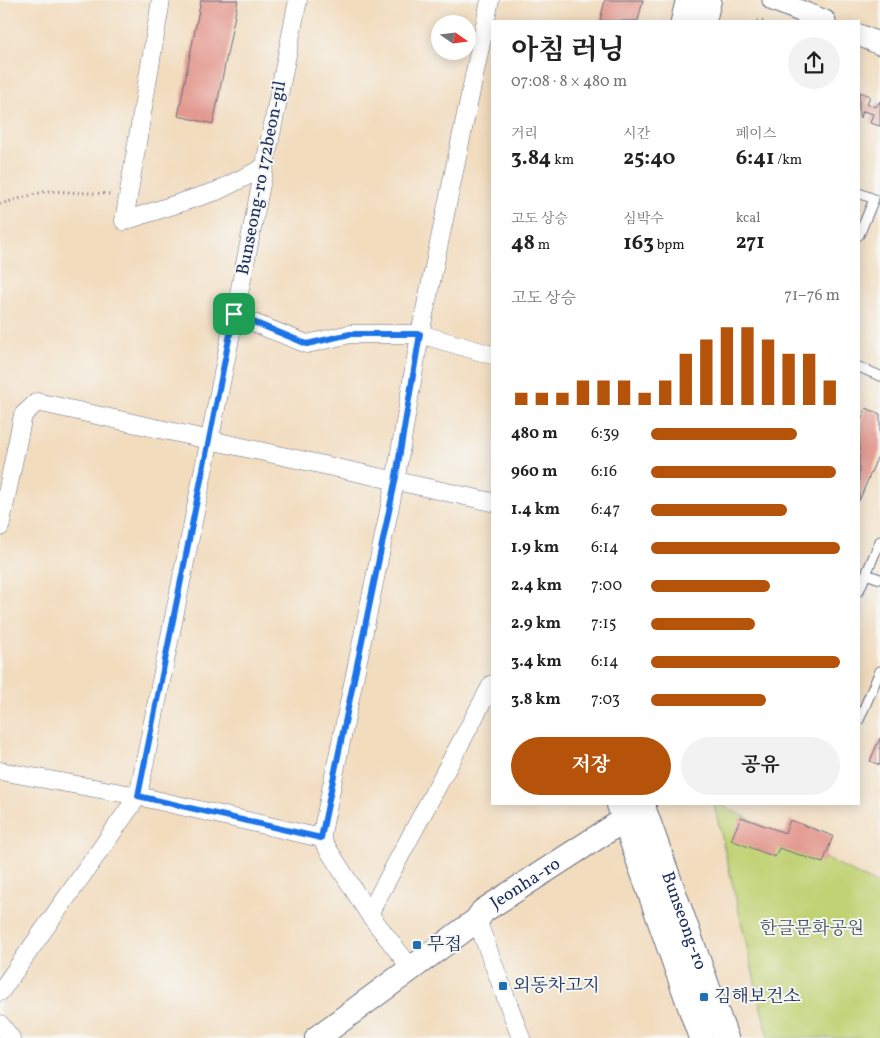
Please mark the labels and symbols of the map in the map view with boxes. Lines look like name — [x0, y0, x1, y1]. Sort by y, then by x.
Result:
north arrow — [431, 15, 476, 60]
street label: Bunseong-ro 172beon-gil — [231, 79, 293, 277]
pin — [213, 293, 255, 335]
street label: Jeonha-ro — [485, 852, 565, 916]
street label: Bunseong-ro — [655, 868, 713, 973]
park label: 한글문화공원 — [760, 917, 864, 942]
place label: 무접 — [427, 933, 462, 958]
marker: 무접 — [411, 939, 423, 951]
place label: 외동차고지 — [513, 974, 600, 999]
marker: 외동차고지 — [497, 980, 509, 992]
place label: 김해보건소 — [714, 985, 801, 1010]
marker: 김해보건소 — [698, 991, 710, 1003]

